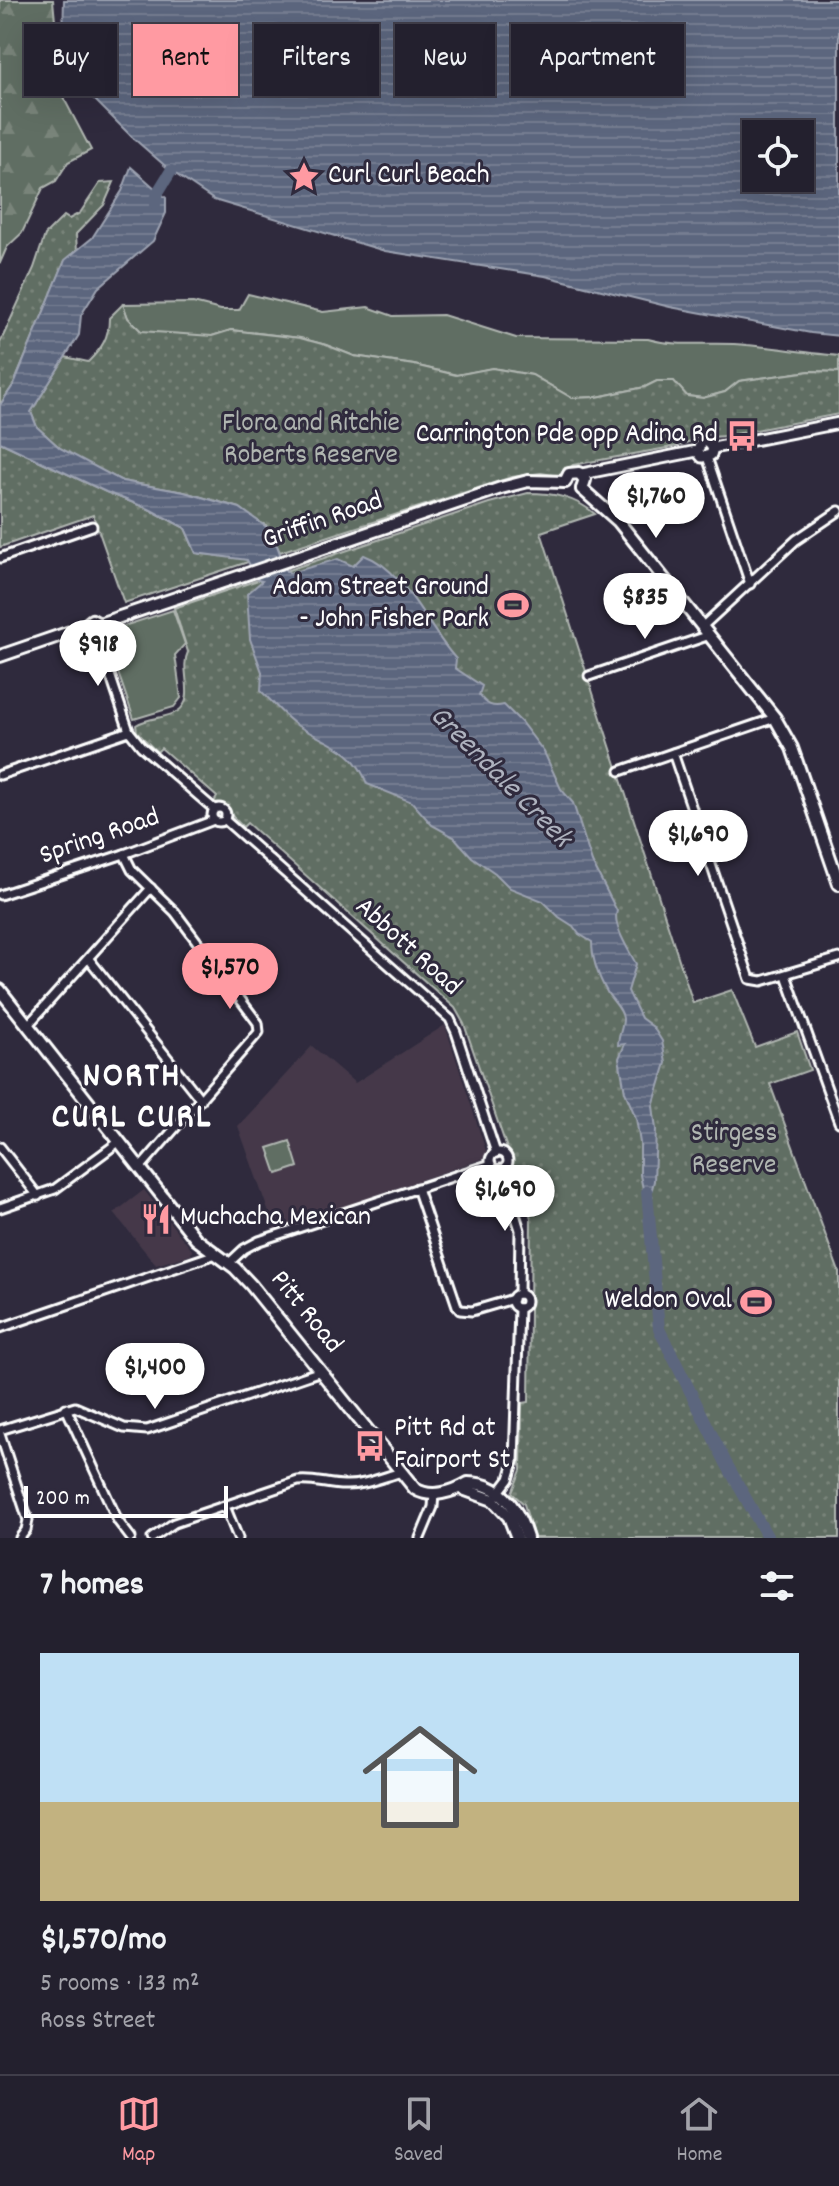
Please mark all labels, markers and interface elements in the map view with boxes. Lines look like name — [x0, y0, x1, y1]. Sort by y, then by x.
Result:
chip: Buy — [24, 24, 117, 96]
chip: Rent — [133, 24, 238, 96]
chip: Filters — [254, 24, 379, 96]
chip: New — [395, 24, 495, 96]
chip: Apartment — [511, 24, 684, 96]
map controls — [742, 120, 814, 192]
button: locate — [742, 120, 814, 192]
place label: Curl Curl Beach — [328, 157, 490, 197]
place icon: Curl Curl Beach — [287, 160, 321, 194]
park label: Flora and Ritchie Roberts Reserve — [222, 405, 400, 477]
place label: Carrington Pde opp Adina Rd — [416, 416, 718, 456]
bus stop icon: Carrington Pde opp Adina Rd — [725, 419, 759, 453]
pin: $1,760 — [591, 472, 721, 540]
text: $1,760 — [626, 479, 686, 516]
street label: Griffin Road — [258, 483, 388, 561]
place label: Adam Street Ground - John Fisher Park — [272, 569, 489, 641]
pin: $835 — [598, 573, 692, 641]
text: $835 — [621, 580, 669, 617]
sports icon: Adam Street Ground - John Fisher Park — [496, 588, 530, 622]
pin: $918 — [51, 620, 145, 688]
text: $918 — [77, 627, 119, 664]
water label: Greendale Creek — [418, 697, 582, 861]
street label: Spring Road — [35, 799, 165, 877]
pin: $1,690 — [633, 810, 763, 878]
text: $1,690 — [667, 817, 729, 854]
street label: Abbott Road — [345, 889, 469, 1007]
pin: $1,570 — [165, 943, 295, 1011]
text: $1,570 — [200, 950, 260, 987]
district label: NORTH CURL CURL — [51, 1052, 213, 1145]
park label: Stirgess Reserve — [691, 1115, 777, 1187]
pin: $1,690 — [440, 1165, 570, 1233]
text: $1,690 — [474, 1172, 536, 1209]
place label: Muchacha Mexican — [180, 1199, 371, 1239]
restaurant icon: Muchacha Mexican — [139, 1202, 173, 1236]
street label: Pitt Road — [259, 1263, 351, 1363]
place label: Weldon Oval — [604, 1282, 732, 1322]
sports icon: Weldon Oval — [739, 1285, 773, 1319]
pin: $1,400 — [90, 1343, 220, 1411]
text: $1,400 — [124, 1350, 186, 1387]
place label: Pitt Rd at Fairport St — [394, 1410, 510, 1482]
bus stop icon: Pitt Rd at Fairport St — [353, 1429, 387, 1463]
scale bar — [24, 1482, 228, 1518]
text: 200 m — [36, 1484, 90, 1515]
text: 7 homes — [40, 1562, 144, 1611]
icon: filters — [755, 1564, 799, 1608]
icon: home — [348, 1705, 492, 1849]
text: $1,570/mo — [40, 1917, 167, 1966]
text: 5 rooms · 133 m² — [40, 1966, 200, 2003]
text: Ross Street — [40, 2003, 155, 2040]
tab: Map — [117, 2092, 161, 2171]
tab: Saved — [394, 2092, 443, 2171]
tab: Home — [676, 2092, 722, 2171]

